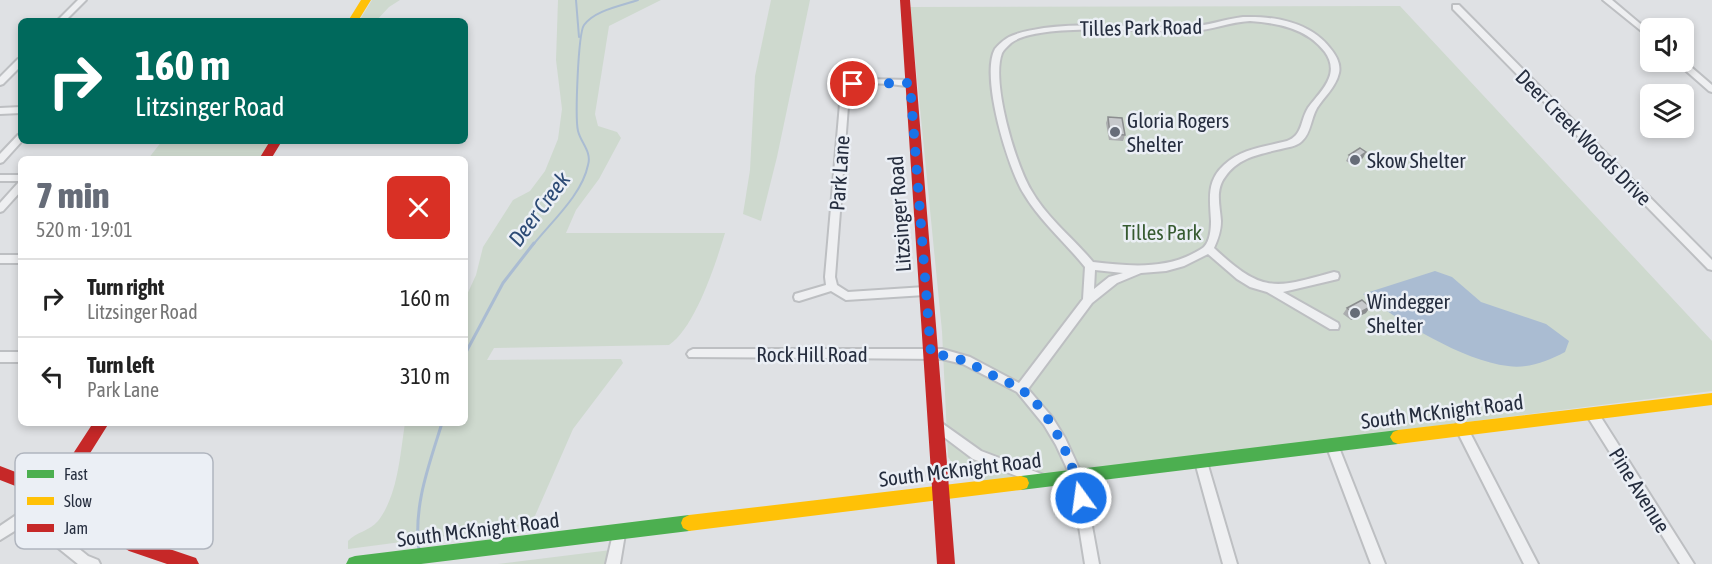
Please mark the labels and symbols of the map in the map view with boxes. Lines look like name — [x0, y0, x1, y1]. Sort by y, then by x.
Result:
street label: Tilles Park Road — [1080, 14, 1202, 40]
pin — [827, 58, 878, 109]
street label: Deer Creek Woods Drive — [1511, 64, 1657, 210]
place label: Gloria Rogers Shelter — [1127, 108, 1229, 156]
marker: Gloria Rogers Shelter — [1108, 125, 1122, 139]
street label: Park Lane — [824, 134, 854, 212]
place label: Skow Shelter — [1367, 148, 1466, 172]
marker: Skow Shelter — [1348, 153, 1362, 167]
street label: Litzsinger Road — [883, 155, 915, 273]
water label: Deer Creek — [503, 166, 576, 251]
park label: Tilles Park — [1122, 220, 1202, 244]
place label: Windegger Shelter — [1367, 289, 1450, 337]
marker: Windegger Shelter — [1348, 306, 1362, 320]
street label: Rock Hill Road — [756, 342, 868, 366]
street label: South McKnight Road — [1359, 389, 1525, 433]
street label: Pine Avenue — [1605, 443, 1675, 537]
street label: South McKnight Road — [877, 447, 1043, 491]
legend — [15, 453, 213, 549]
text: Fast — [64, 465, 88, 483]
position arrow — [1049, 466, 1113, 530]
text: Slow — [64, 492, 92, 510]
street label: South McKnight Road — [395, 507, 561, 551]
text: Jam — [64, 519, 88, 537]

